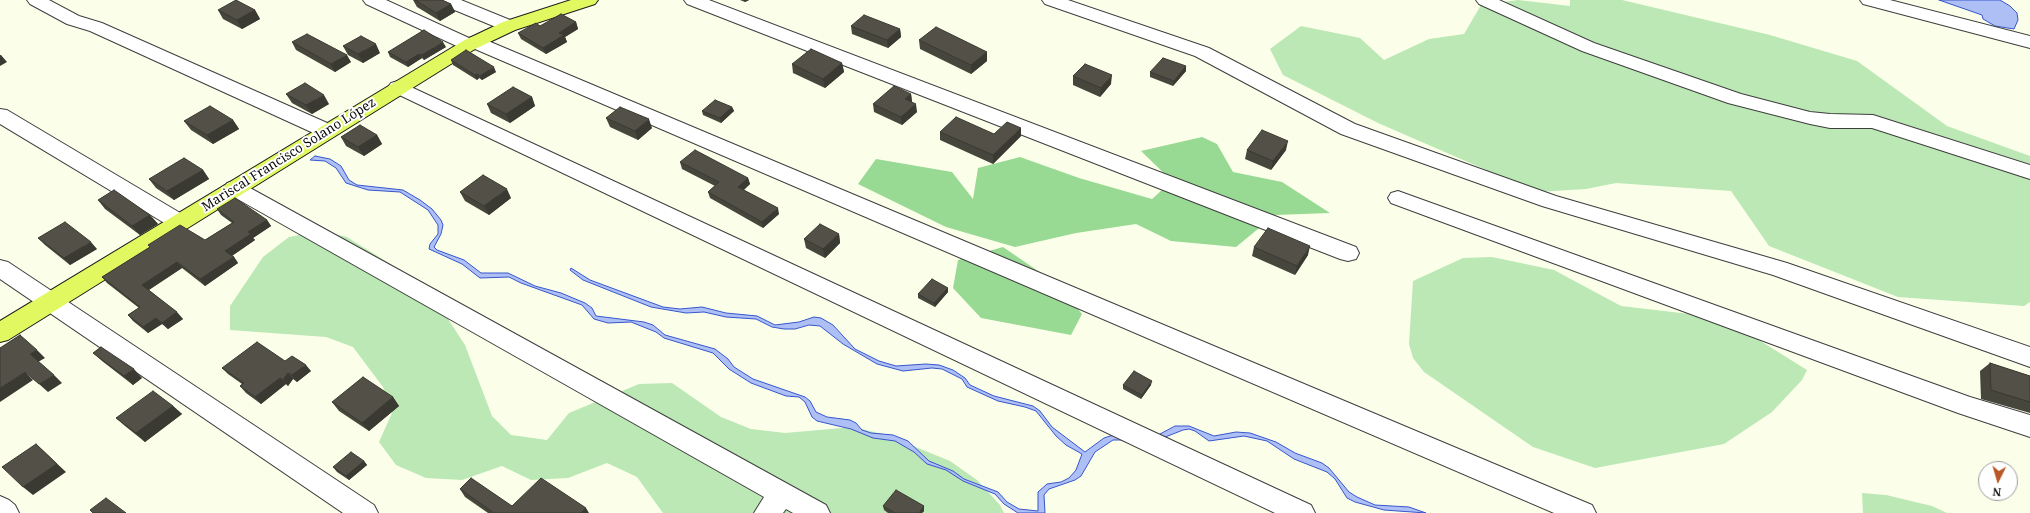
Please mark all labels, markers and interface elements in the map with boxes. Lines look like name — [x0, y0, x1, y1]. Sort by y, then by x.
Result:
street label: Mariscal Francisco Solano López — [199, 95, 379, 215]
north arrow — [1978, 461, 2018, 501]
text: N — [1992, 485, 2002, 500]

